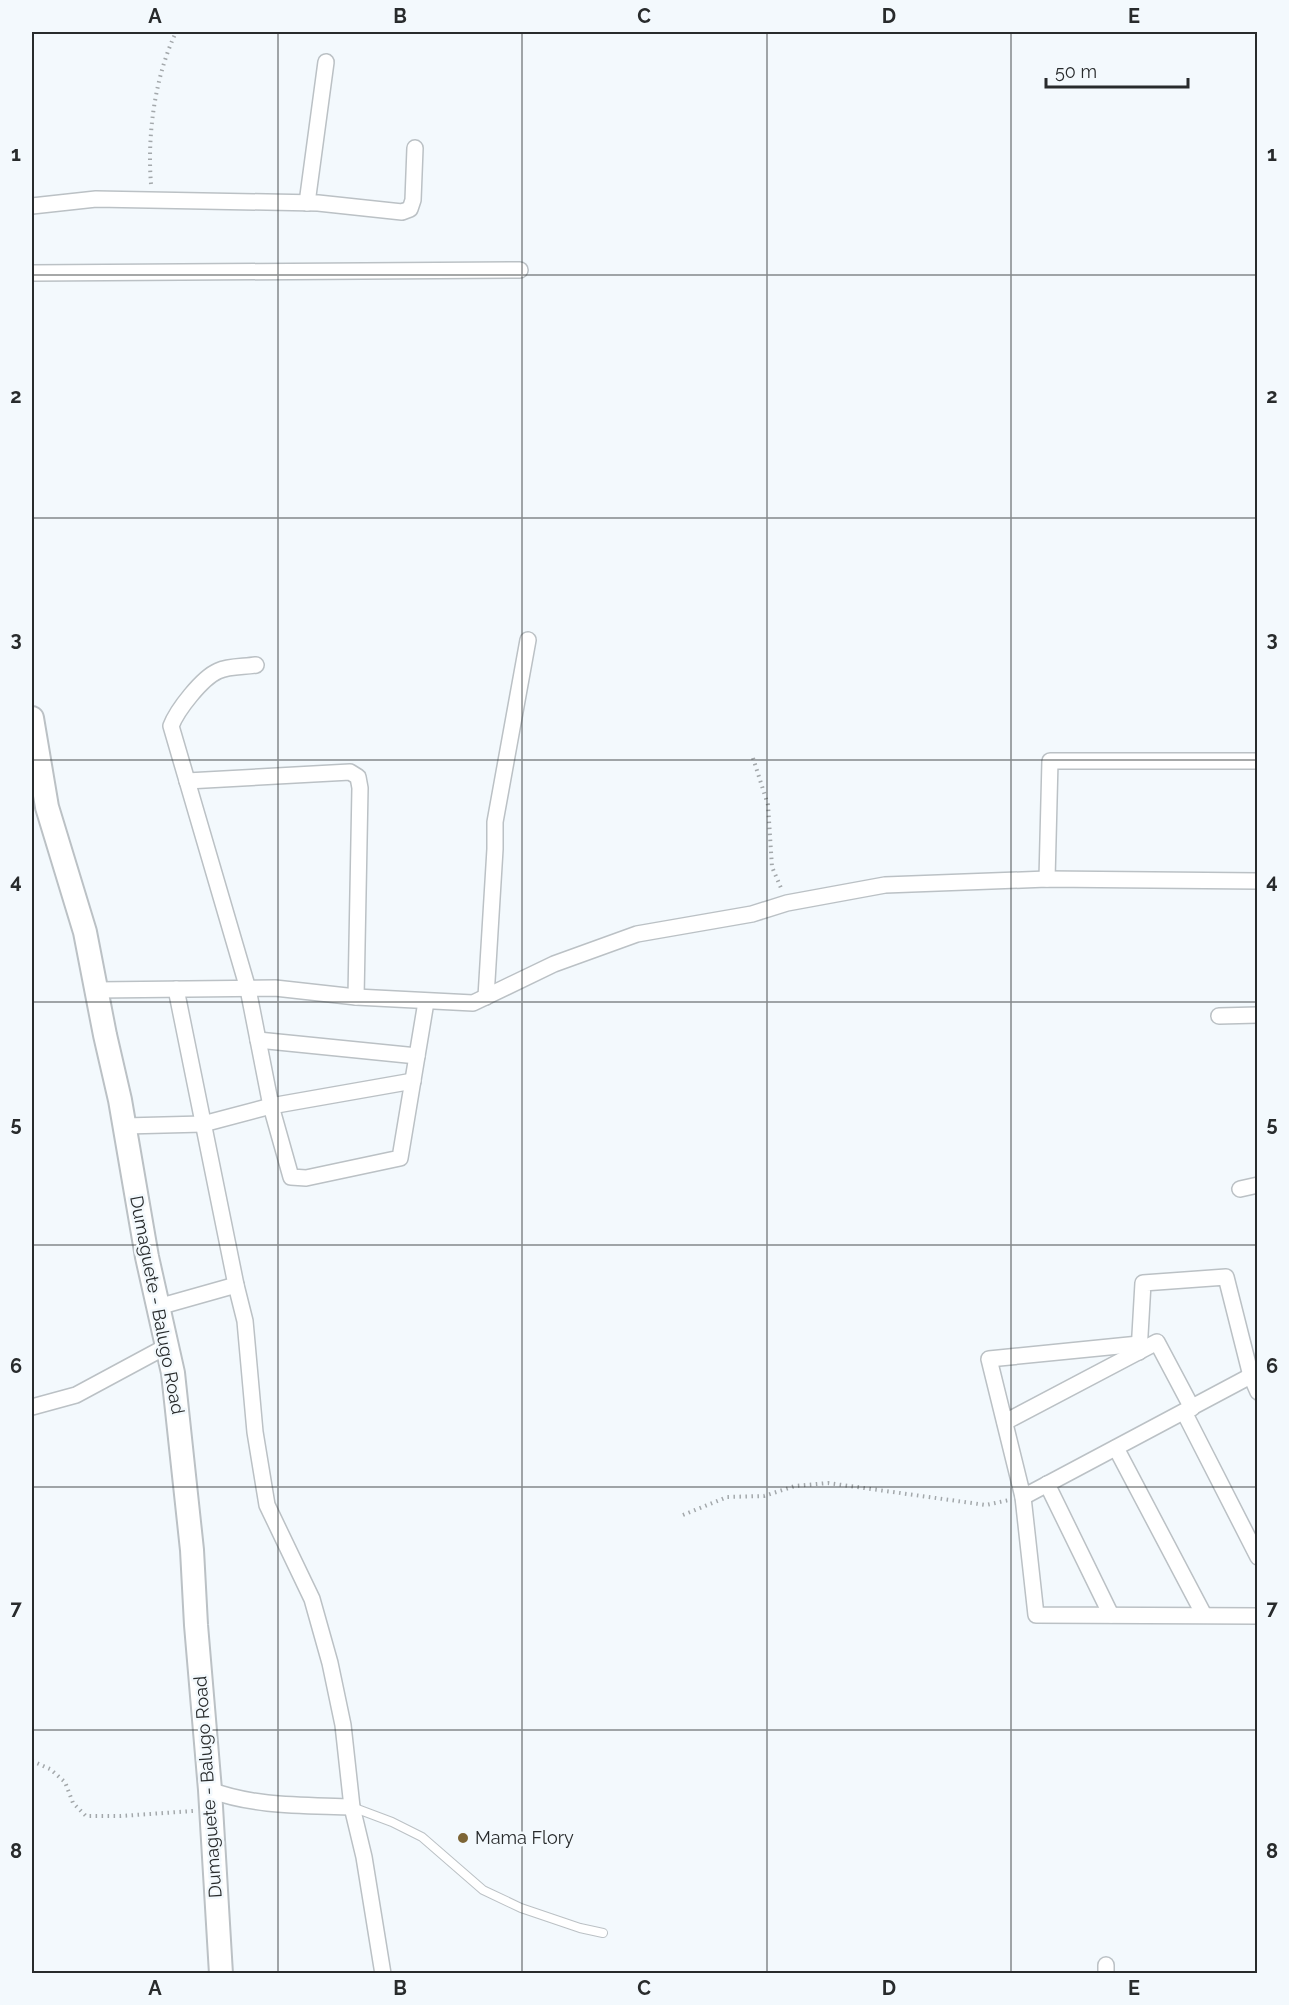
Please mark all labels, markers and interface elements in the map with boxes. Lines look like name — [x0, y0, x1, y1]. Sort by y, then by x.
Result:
text: A — [148, 4, 162, 28]
text: B — [393, 4, 407, 28]
text: C — [637, 4, 651, 28]
text: D — [882, 4, 896, 28]
text: E — [1128, 4, 1140, 28]
scale bar — [1046, 51, 1188, 89]
text: 50 m — [1055, 61, 1097, 82]
text: 1 — [11, 142, 21, 166]
text: 1 — [1267, 142, 1277, 166]
text: 2 — [10, 384, 22, 408]
text: 2 — [1266, 384, 1278, 408]
text: 3 — [10, 627, 22, 651]
text: 3 — [1266, 627, 1278, 651]
text: 4 — [10, 869, 22, 893]
text: 4 — [1266, 869, 1278, 893]
text: 5 — [10, 1112, 22, 1136]
text: 5 — [1266, 1112, 1278, 1136]
street label: Dumaguete - Balugo Road — [126, 1194, 189, 1416]
text: 6 — [10, 1354, 22, 1378]
text: 6 — [1266, 1354, 1278, 1378]
text: 7 — [10, 1596, 22, 1620]
text: 7 — [1266, 1596, 1278, 1620]
street label: Dumaguete - Balugo Road — [189, 1675, 226, 1899]
place label: Mama Flory — [475, 1827, 574, 1848]
marker: Mama Flory — [456, 1831, 470, 1845]
text: 8 — [10, 1839, 22, 1863]
text: 8 — [1266, 1839, 1278, 1863]
text: A — [148, 1976, 162, 2000]
text: B — [393, 1976, 407, 2000]
text: C — [637, 1976, 651, 2000]
text: D — [882, 1976, 896, 2000]
text: E — [1128, 1976, 1140, 2000]

